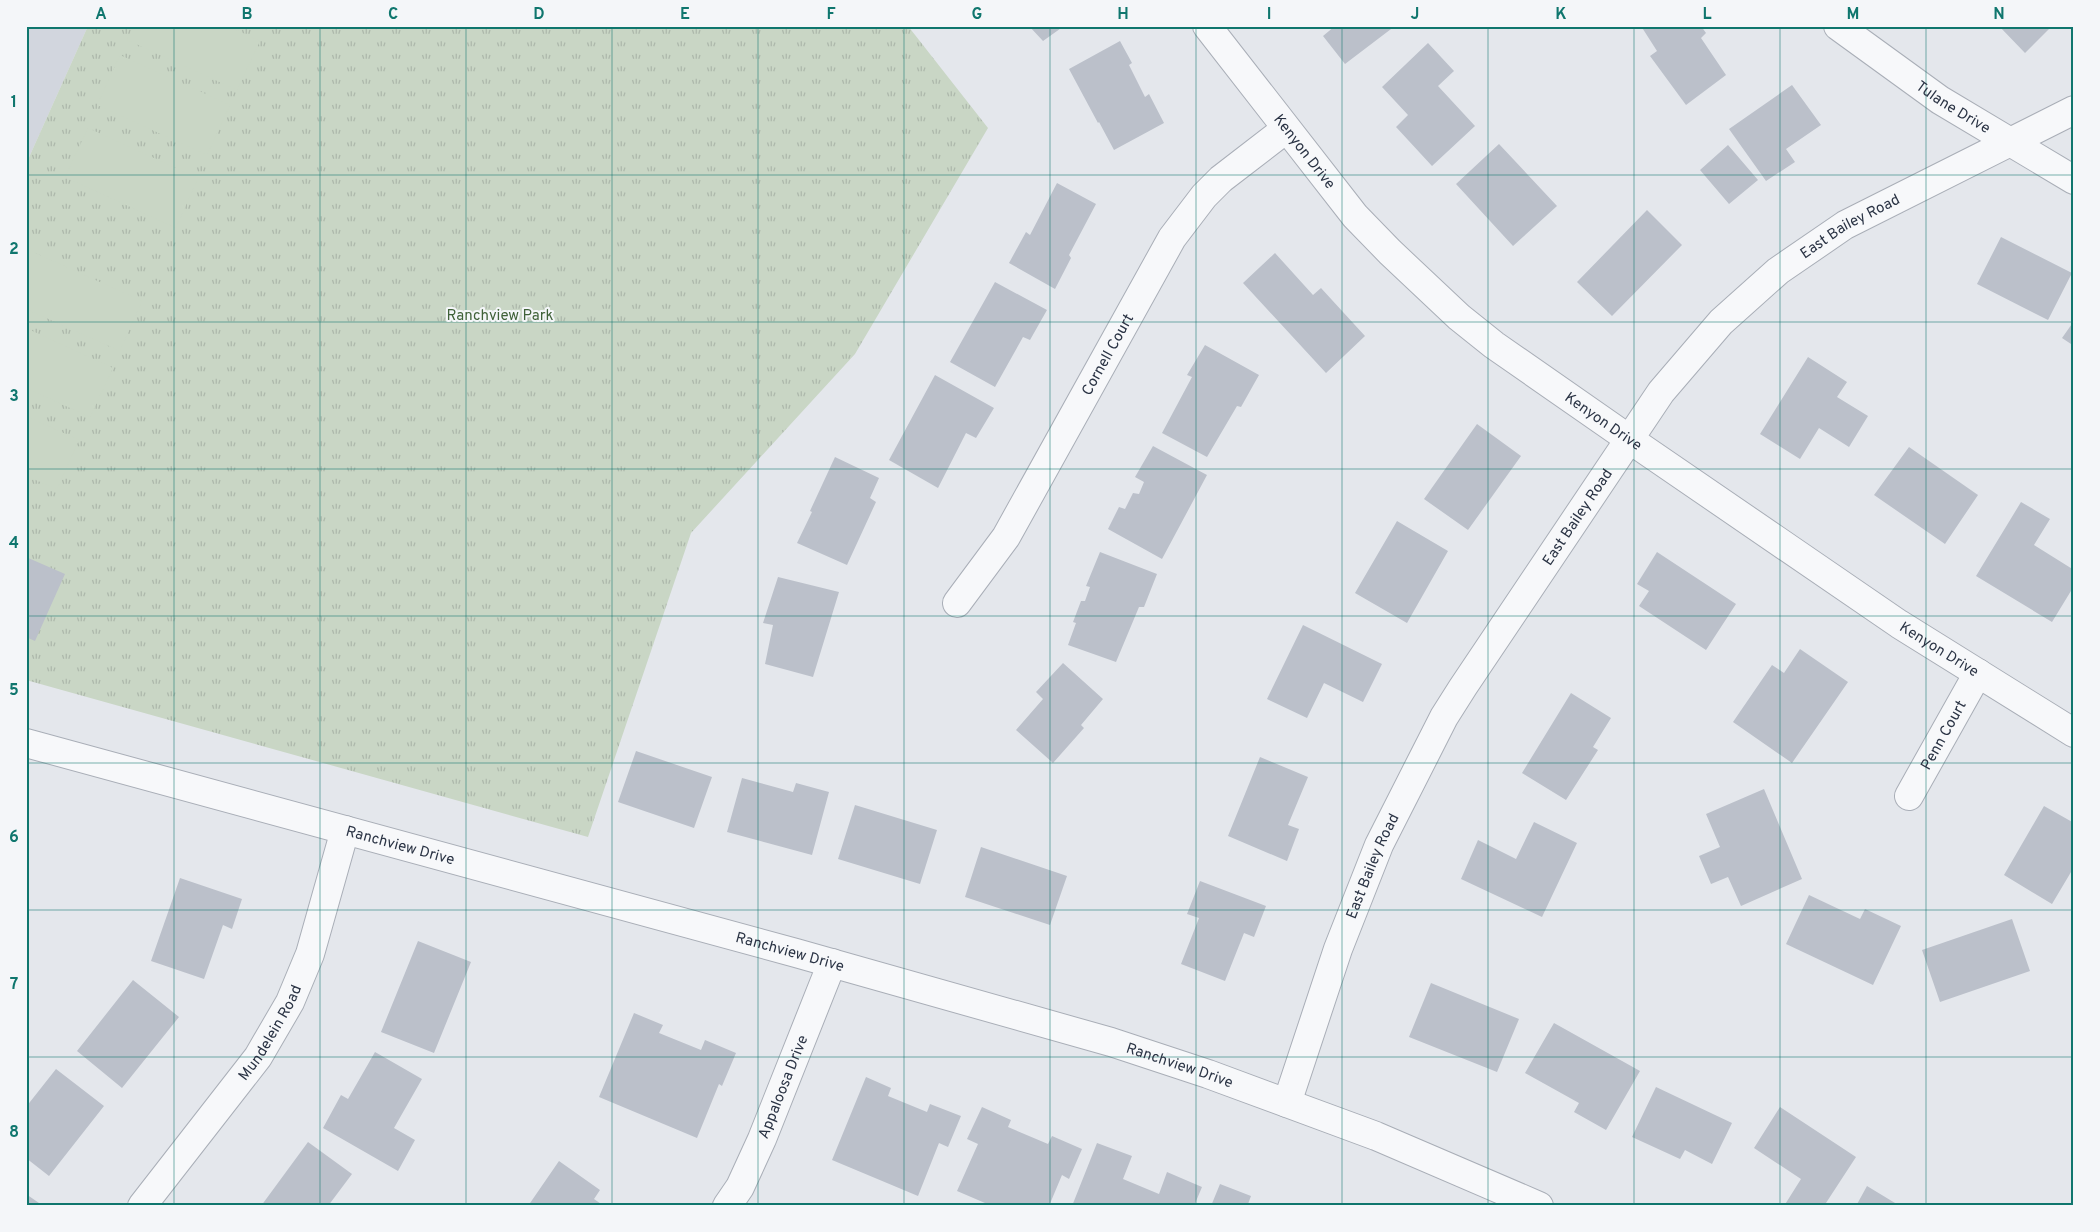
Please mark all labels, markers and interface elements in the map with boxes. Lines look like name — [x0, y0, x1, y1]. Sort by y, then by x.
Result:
text: A — [95, 5, 107, 25]
text: B — [241, 5, 253, 25]
text: C — [388, 5, 398, 25]
text: D — [533, 5, 545, 25]
text: E — [680, 5, 690, 25]
text: F — [826, 5, 836, 25]
text: G — [972, 5, 982, 25]
text: H — [1117, 5, 1129, 25]
text: I — [1267, 5, 1271, 25]
text: J — [1411, 5, 1419, 25]
text: K — [1555, 5, 1567, 25]
text: L — [1702, 5, 1712, 25]
text: M — [1847, 5, 1859, 25]
text: N — [1993, 5, 2005, 25]
street label: Tulane Drive — [1911, 78, 1993, 139]
text: 1 — [11, 93, 17, 113]
street label: Kenyon Drive — [1268, 111, 1339, 194]
street label: East Bailey Road — [1797, 191, 1904, 264]
text: 2 — [9, 240, 19, 260]
park label: Ranchview Park — [446, 307, 554, 326]
street label: Cornell Court — [1078, 311, 1139, 399]
text: 3 — [9, 387, 19, 407]
street label: Kenyon Drive — [1560, 389, 1645, 456]
street label: East Bailey Road — [1539, 466, 1618, 570]
text: 4 — [9, 534, 19, 554]
street label: Kenyon Drive — [1895, 619, 1982, 682]
text: 5 — [9, 681, 19, 701]
street label: Penn Court — [1917, 698, 1972, 774]
street label: East Bailey Road — [1343, 811, 1404, 922]
street label: Ranchview Drive — [344, 823, 456, 870]
text: 6 — [9, 828, 19, 848]
street label: Ranchview Drive — [733, 929, 846, 977]
text: 7 — [10, 975, 18, 995]
street label: Mundelein Road — [235, 983, 307, 1085]
street label: Appaloosa Drive — [755, 1033, 813, 1142]
street label: Ranchview Drive — [1123, 1040, 1235, 1093]
text: 8 — [9, 1123, 19, 1143]

